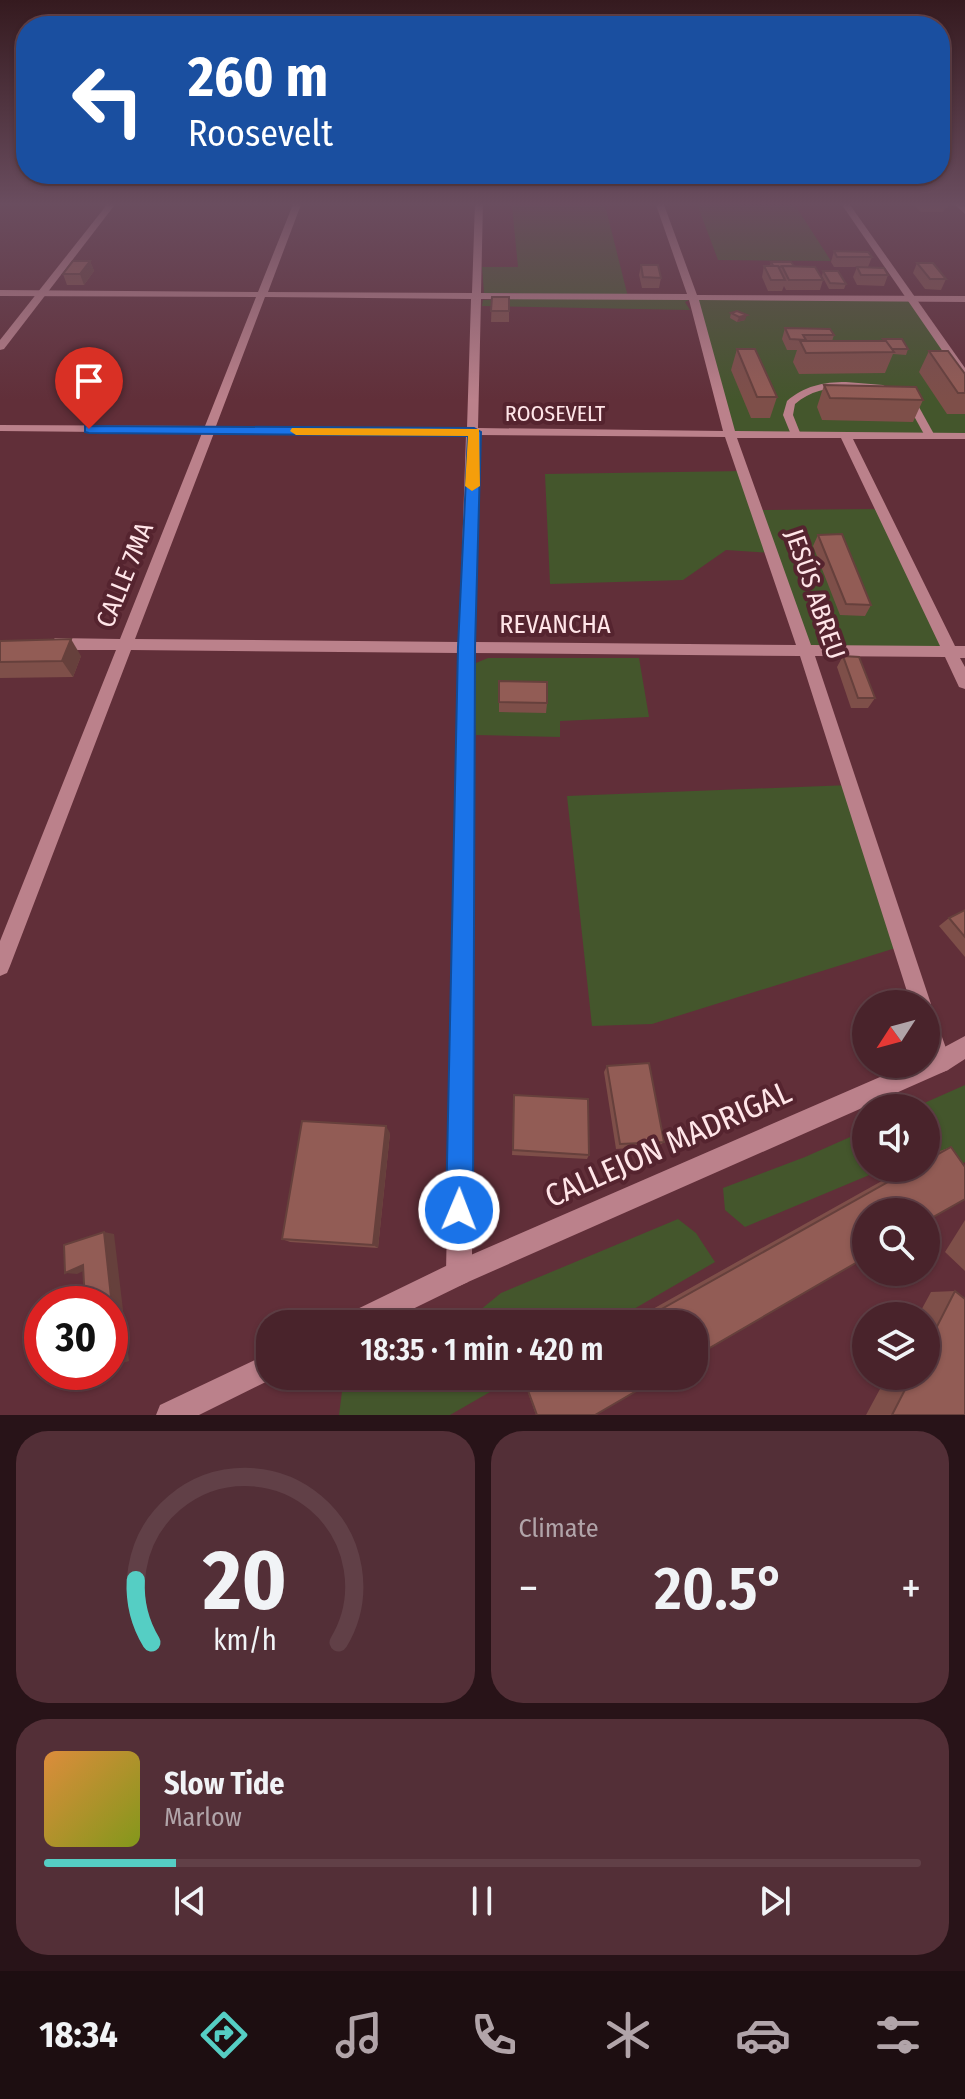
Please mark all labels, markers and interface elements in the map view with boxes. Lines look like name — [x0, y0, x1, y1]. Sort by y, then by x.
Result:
text: 260 m — [188, 44, 328, 111]
icon: left — [56, 48, 160, 152]
text: Roosevelt — [188, 112, 333, 156]
pin — [55, 347, 123, 429]
icon: arrive — [67, 359, 111, 403]
street label: ROOSEVELT — [505, 400, 606, 427]
street label: CALLE 7MA — [90, 517, 160, 632]
street label: JESÚS ABREU — [778, 525, 852, 663]
street label: REVANCHA — [499, 609, 611, 640]
north arrow — [852, 990, 940, 1078]
map controls — [852, 990, 940, 1390]
street label: CALLEJON MADRIGAL — [539, 1073, 797, 1215]
button: sound — [852, 1094, 940, 1182]
position arrow — [417, 1168, 501, 1252]
button: search — [852, 1198, 940, 1286]
speed limit sign: 30 — [24, 1286, 128, 1390]
button: layers — [852, 1302, 940, 1390]
text: 18:35 · 1 min · 420 m — [361, 1332, 603, 1368]
text: Climate — [519, 1513, 599, 1544]
text: 20 — [202, 1531, 287, 1631]
text: 20.5° — [654, 1553, 785, 1625]
text: − — [519, 1562, 538, 1615]
text: + — [901, 1562, 921, 1615]
text: km/h — [213, 1623, 277, 1658]
text: Slow Tide — [164, 1766, 285, 1802]
text: Marlow — [164, 1802, 242, 1833]
icon: previous — [168, 1879, 212, 1923]
icon: pause — [460, 1879, 504, 1923]
icon: next — [753, 1879, 797, 1923]
icon: directions — [196, 2007, 252, 2063]
icon: music — [331, 2007, 387, 2063]
icon: phone — [466, 2007, 522, 2063]
icon: climate — [600, 2007, 656, 2063]
icon: car — [735, 2007, 791, 2063]
icon: filters — [870, 2007, 926, 2063]
text: 18:34 — [39, 2013, 118, 2057]

